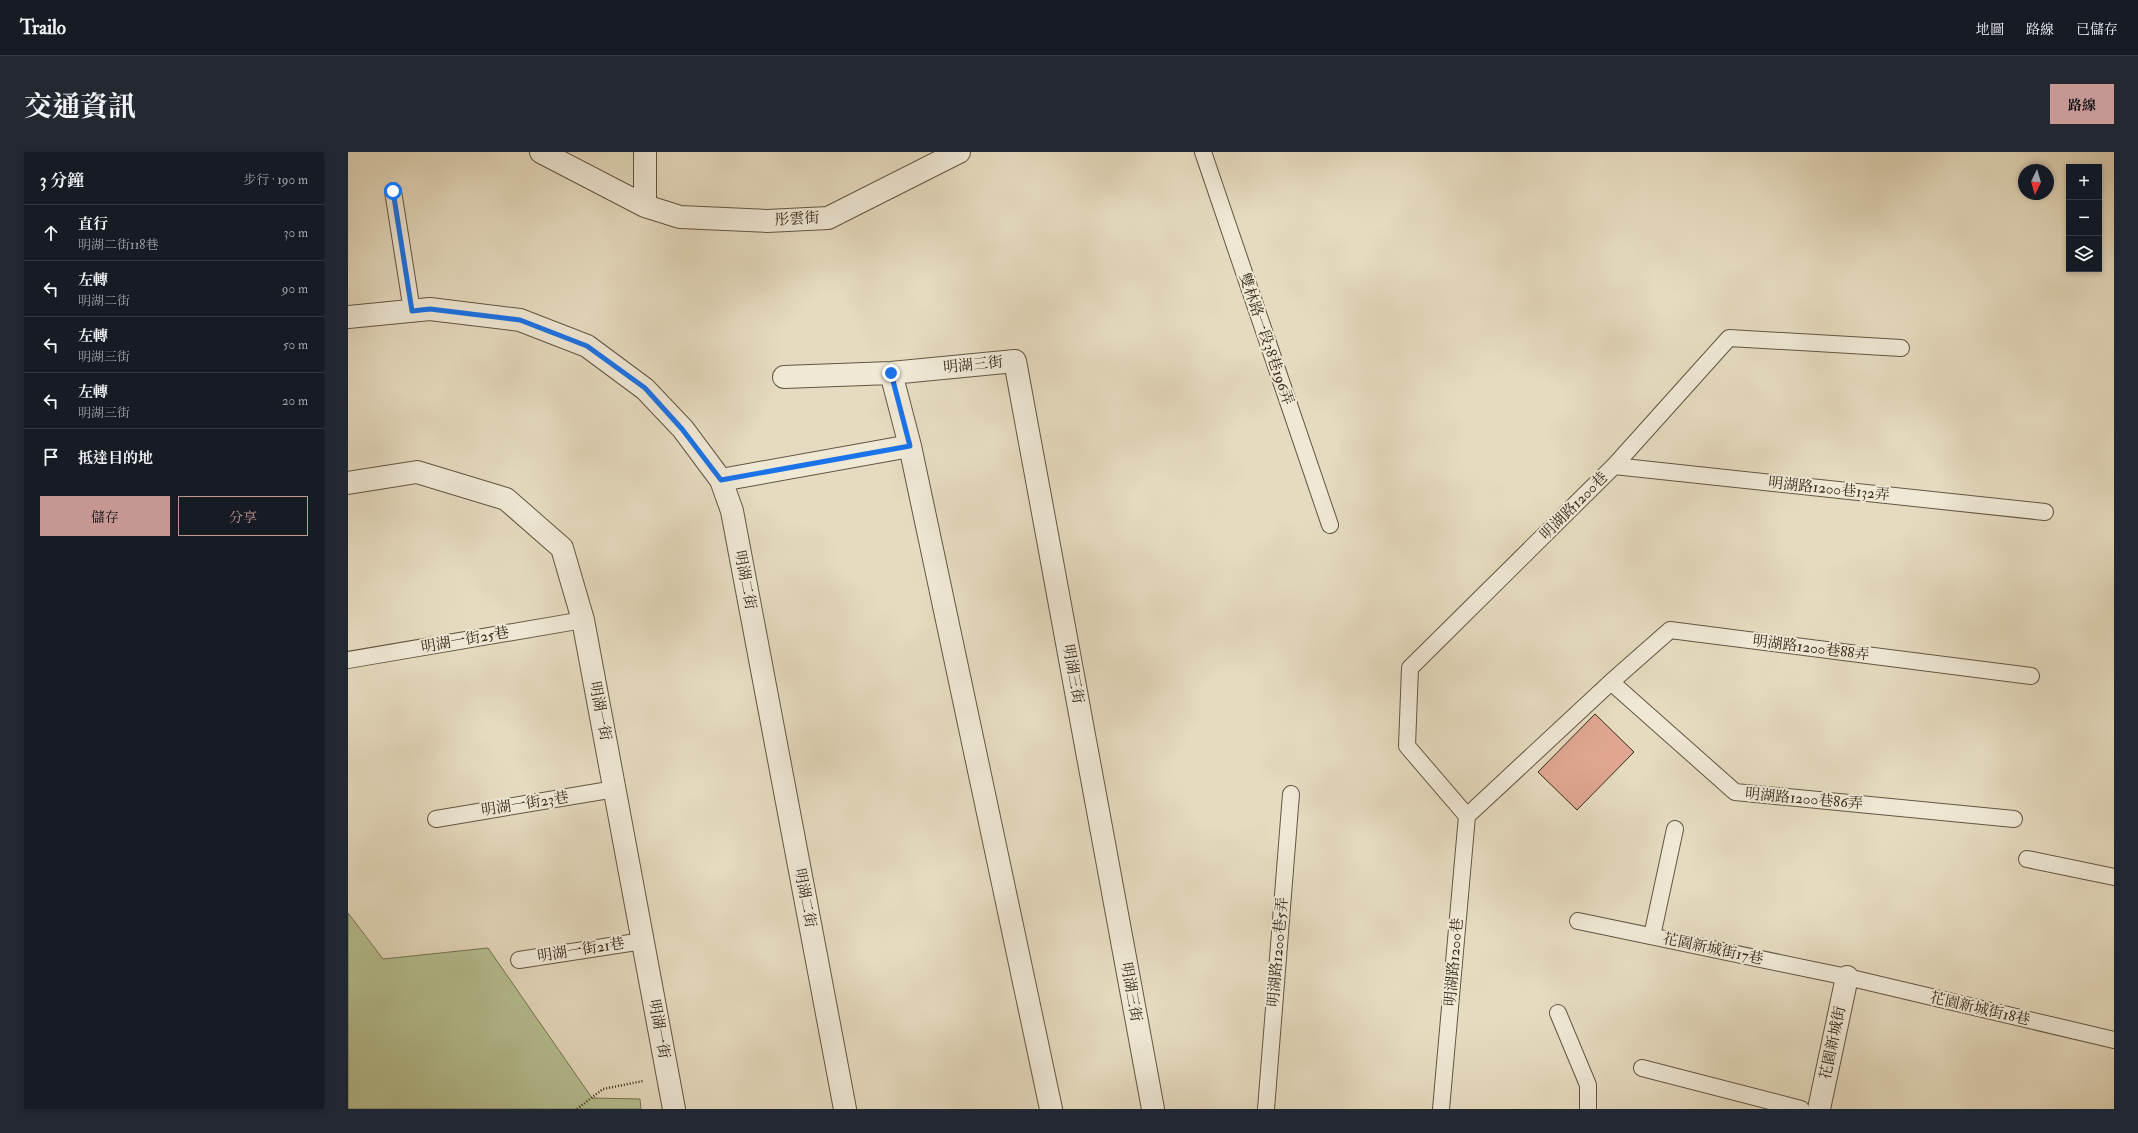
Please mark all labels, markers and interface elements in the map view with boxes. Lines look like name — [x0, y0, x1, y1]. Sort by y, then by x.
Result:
text: Trailo — [20, 16, 66, 40]
text: 地圖 — [1976, 21, 2004, 38]
text: 路線 — [2026, 21, 2054, 38]
text: 已儲存 — [2076, 21, 2118, 38]
button: 路線 — [2050, 84, 2114, 124]
text: 交通資訊 — [24, 90, 136, 125]
north arrow — [2018, 164, 2054, 200]
map controls — [2066, 164, 2102, 272]
button: + — [2066, 164, 2102, 200]
text: 3 分鐘 — [40, 170, 84, 191]
text: 步行 · 190 m — [243, 172, 308, 188]
route start — [384, 182, 402, 200]
button: − — [2066, 200, 2102, 236]
street label: 彤雲街 — [774, 208, 820, 230]
text: 直行 — [78, 215, 108, 234]
icon: ahead — [40, 222, 62, 244]
text: 30 m — [284, 225, 308, 241]
button: layers — [2066, 236, 2102, 272]
text: 明湖二街118巷 — [78, 237, 158, 253]
text: 左轉 — [78, 271, 108, 290]
street label: 雙林路一段38巷196弄 — [1234, 271, 1298, 407]
icon: left — [40, 278, 62, 300]
text: 90 m — [282, 281, 308, 297]
text: 明湖二街 — [78, 293, 130, 309]
text: 左轉 — [78, 327, 108, 346]
icon: left — [40, 334, 62, 356]
text: 50 m — [283, 337, 308, 353]
text: 明湖三街 — [78, 349, 130, 365]
street label: 明湖三街 — [942, 352, 1004, 378]
route end — [882, 364, 900, 382]
text: 左轉 — [78, 383, 108, 402]
icon: left — [40, 390, 62, 412]
text: 20 m — [282, 393, 308, 409]
text: 明湖三街 — [78, 405, 130, 421]
icon: arrive — [40, 446, 62, 468]
text: 抵達目的地 — [78, 449, 153, 468]
street label: 明湖路1200巷 — [1536, 468, 1612, 544]
street label: 明湖路1200巷132弄 — [1767, 473, 1891, 505]
button: 儲存 — [40, 496, 170, 536]
button: 分享 — [178, 496, 308, 536]
street label: 明湖二街 — [730, 549, 760, 611]
street label: 明湖一街25巷 — [419, 623, 511, 657]
street label: 明湖路1200巷88弄 — [1752, 631, 1870, 665]
street label: 明湖三街 — [1058, 643, 1088, 705]
street label: 明湖一街 — [585, 680, 615, 742]
street label: 明湖路1200巷86弄 — [1744, 784, 1864, 814]
street label: 明湖一街23巷 — [480, 788, 570, 820]
street label: 明湖二街 — [790, 867, 820, 929]
street label: 明湖路1200巷5弄 — [1264, 896, 1292, 1008]
street label: 明湖路1200巷 — [1441, 917, 1467, 1007]
street label: 花園新城街17巷 — [1661, 929, 1765, 969]
street label: 明湖一街21巷 — [536, 934, 626, 966]
street label: 明湖三街 — [1116, 961, 1146, 1023]
street label: 花園新城街18巷 — [1928, 988, 2032, 1030]
street label: 明湖一街 — [644, 998, 674, 1060]
street label: 花園新城街 — [1816, 1004, 1850, 1082]

